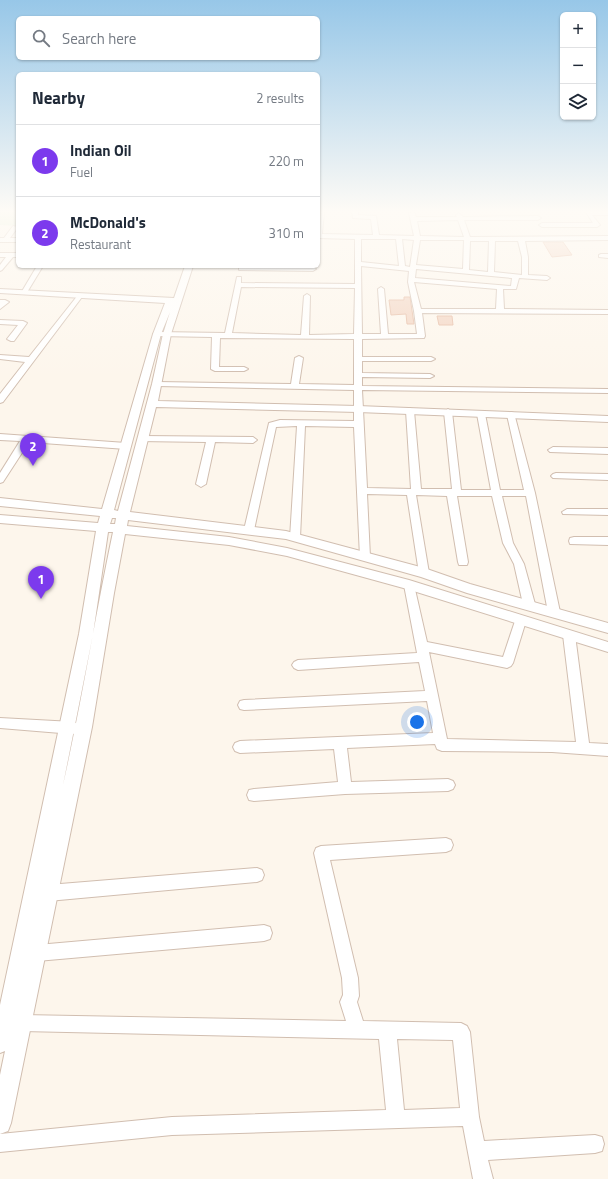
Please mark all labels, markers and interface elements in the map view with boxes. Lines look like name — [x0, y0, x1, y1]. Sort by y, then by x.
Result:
map controls — [560, 12, 596, 120]
button: + — [560, 12, 596, 48]
search box — [16, 16, 320, 60]
icon: search — [30, 27, 52, 49]
text: Search here — [62, 27, 136, 50]
button: − — [560, 48, 596, 84]
button: layers — [560, 84, 596, 120]
text: Nearby — [32, 85, 85, 111]
text: 2 results — [256, 88, 304, 108]
text: Indian Oil — [70, 139, 132, 162]
text: 1 — [41, 151, 49, 171]
text: 220 m — [268, 151, 304, 171]
text: Fuel — [70, 162, 93, 182]
text: McDonald's — [70, 211, 146, 234]
text: 2 — [41, 223, 49, 243]
text: 310 m — [268, 223, 304, 243]
text: Restaurant — [70, 234, 131, 254]
pin: 2 — [20, 433, 46, 466]
pin: 1 — [28, 566, 54, 599]
your location — [407, 712, 427, 732]

